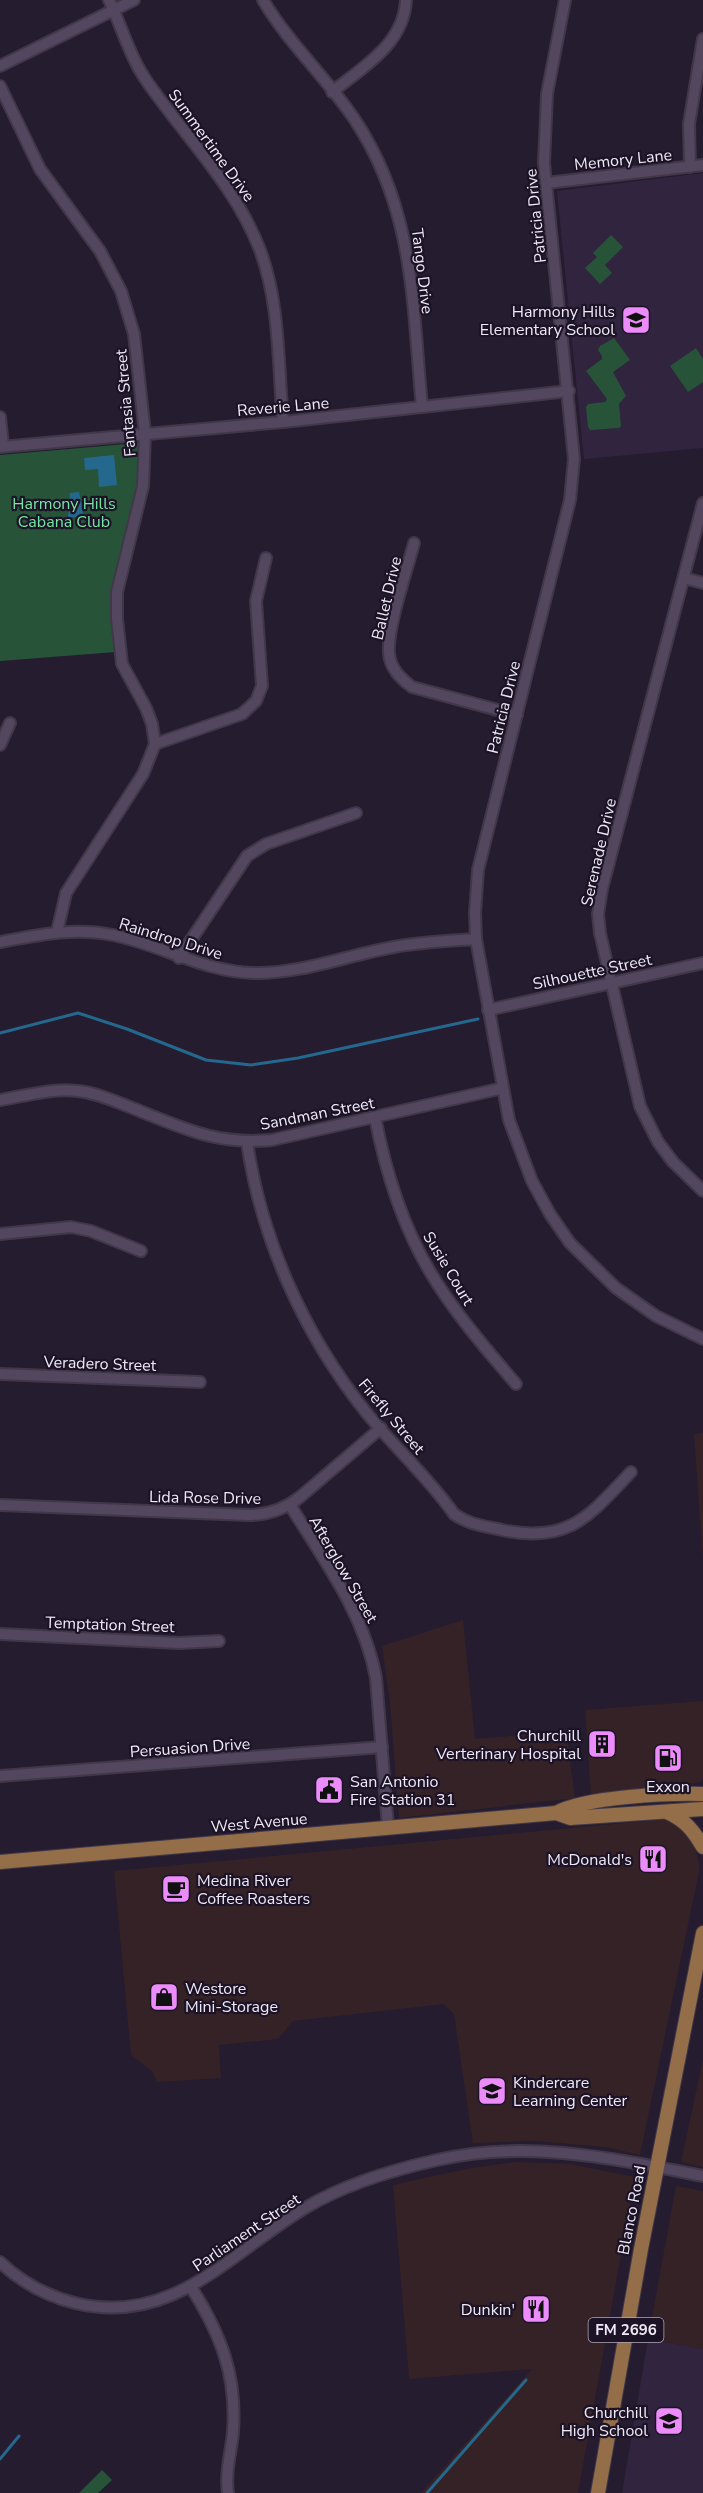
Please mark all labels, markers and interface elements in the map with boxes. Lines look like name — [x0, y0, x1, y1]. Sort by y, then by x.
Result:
street label: Summertime Drive — [163, 85, 260, 206]
street label: Memory Lane — [573, 144, 673, 176]
street label: Patricia Drive — [520, 168, 552, 264]
street label: Tango Drive — [406, 227, 438, 315]
place label: Harmony Hills Elementary School — [480, 301, 615, 341]
school or university icon: Harmony Hills Elementary School — [620, 304, 652, 336]
street label: Fantasia Street — [110, 348, 142, 458]
street label: Reverie Lane — [236, 392, 330, 422]
park label: Harmony Hills Cabana Club — [12, 493, 116, 533]
street label: Ballet Drive — [367, 554, 407, 642]
street label: Patricia Drive — [482, 659, 526, 756]
street label: Serenade Drive — [576, 796, 622, 908]
street label: Raindrop Drive — [116, 913, 225, 965]
street label: Silhouette Street — [531, 949, 654, 995]
street label: Sandman Street — [258, 1092, 376, 1136]
street label: Susie Court — [417, 1227, 479, 1310]
street label: Veradero Street — [42, 1351, 157, 1377]
street label: Firefly Street — [353, 1374, 430, 1459]
street label: Lida Rose Drive — [149, 1486, 261, 1510]
street label: Afterglow Street — [304, 1512, 383, 1627]
street label: Temptation Street — [45, 1612, 175, 1638]
place label: Churchill Verterinary Hospital — [435, 1725, 581, 1765]
building icon: Churchill Verterinary Hospital — [586, 1728, 618, 1760]
street label: Persuasion Drive — [129, 1733, 251, 1763]
fuel station icon: Exxon — [652, 1742, 684, 1774]
place label: San Antonio Fire Station 31 — [350, 1771, 455, 1811]
public building icon: San Antonio Fire Station 31 — [313, 1774, 345, 1806]
place label: Exxon — [646, 1776, 690, 1798]
street label: West Avenue — [210, 1808, 308, 1838]
restaurant icon: McDonald's — [637, 1843, 669, 1875]
place label: McDonald's — [547, 1849, 632, 1871]
place label: Medina River Coffee Roasters — [197, 1870, 310, 1910]
cafe icon: Medina River Coffee Roasters — [160, 1873, 192, 1905]
place label: Westore Mini-Storage — [185, 1978, 278, 2018]
shop icon: Westore Mini-Storage — [148, 1981, 180, 2013]
place label: Kindercare Learning Center — [513, 2072, 628, 2112]
school or university icon: Kindercare Learning Center — [476, 2075, 508, 2107]
street label: Blanco Road — [613, 2164, 651, 2257]
street label: Parliament Street — [188, 2188, 305, 2277]
restaurant icon: Dunkin' — [520, 2293, 552, 2325]
place label: Dunkin' — [461, 2299, 515, 2321]
road number: FM 2696 — [588, 2318, 664, 2342]
place label: Churchill High School — [561, 2402, 648, 2442]
school or university icon: Churchill High School — [653, 2405, 685, 2437]

